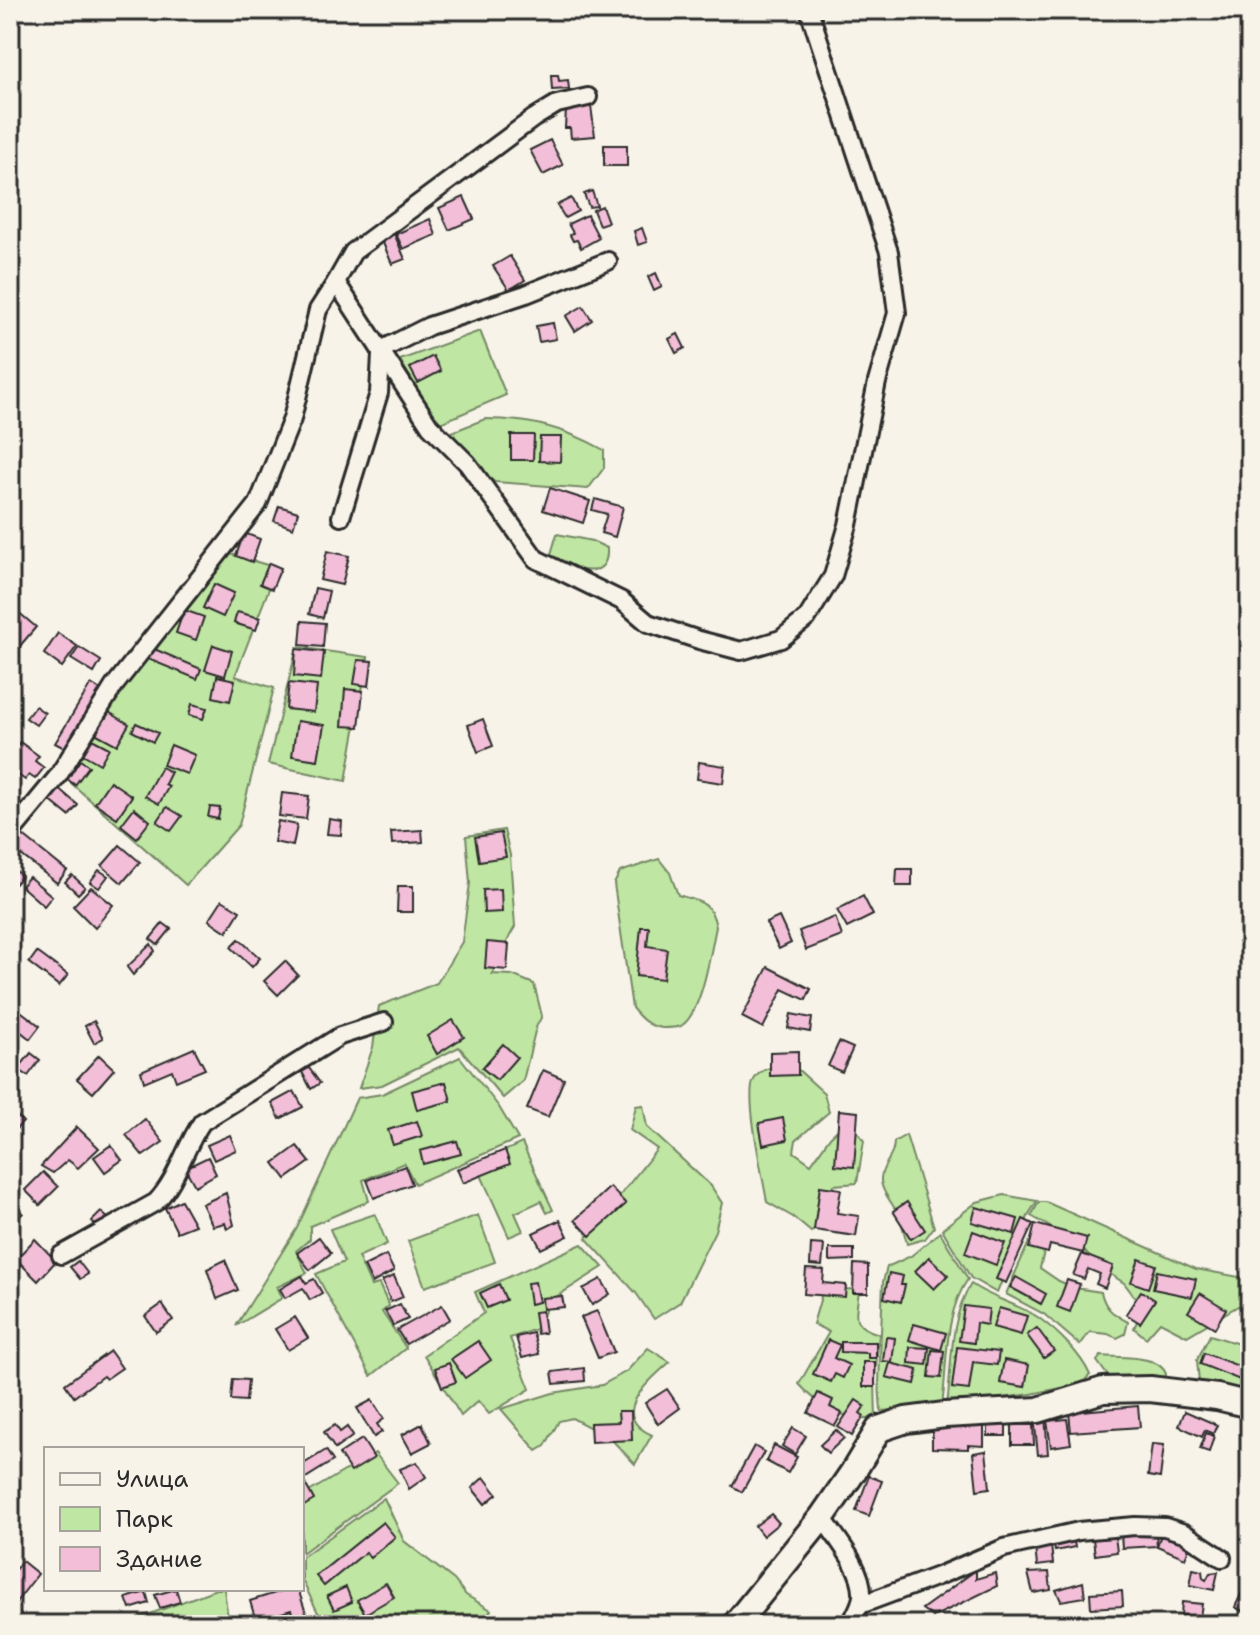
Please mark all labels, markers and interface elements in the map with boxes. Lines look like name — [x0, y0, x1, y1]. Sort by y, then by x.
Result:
legend — [44, 1447, 304, 1591]
text: Улица — [116, 1463, 189, 1495]
text: Парк — [116, 1503, 173, 1535]
text: Здание — [116, 1543, 203, 1575]

